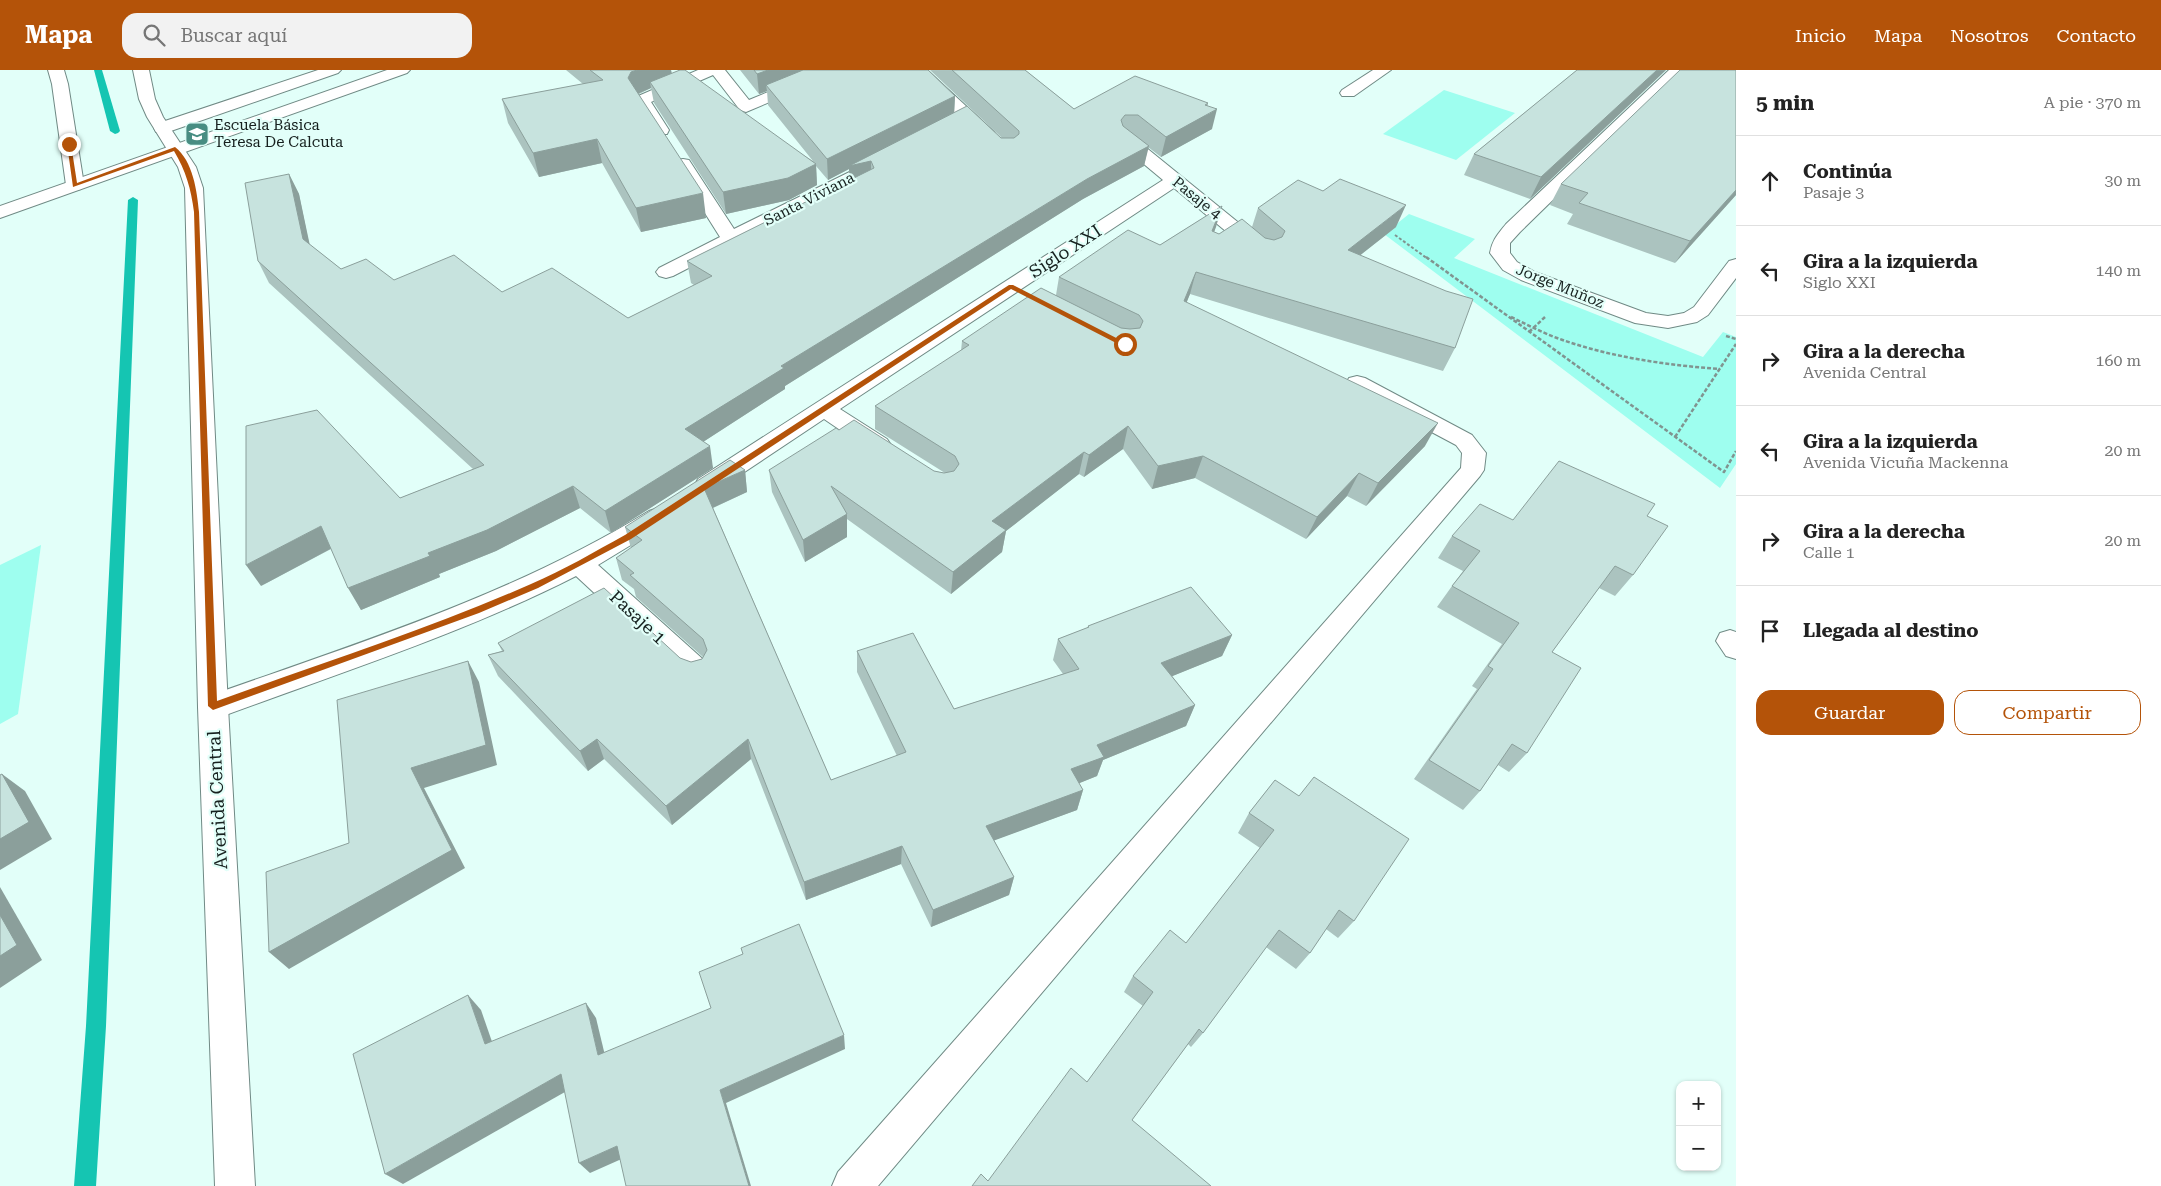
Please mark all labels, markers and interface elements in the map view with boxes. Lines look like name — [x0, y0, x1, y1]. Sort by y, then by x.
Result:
search box — [122, 13, 472, 58]
text: Mapa — [25, 21, 92, 49]
icon: search — [140, 21, 168, 49]
text: Buscar aquí — [180, 24, 287, 47]
text: Inicio — [1795, 25, 1846, 46]
text: Mapa — [1874, 25, 1922, 46]
text: Nosotros — [1950, 25, 2028, 46]
text: Contacto — [2056, 25, 2136, 46]
text: 5 min — [1756, 91, 1814, 115]
text: A pie · 370 m — [2044, 93, 2141, 112]
place label: Escuela Básica Teresa De Calcuta — [214, 116, 343, 151]
school or university icon: Escuela Básica Teresa De Calcuta — [184, 121, 210, 147]
route end — [58, 133, 81, 156]
text: Continúa — [1803, 160, 1892, 183]
icon: ahead — [1756, 167, 1784, 195]
street label: Santa Viviana — [761, 168, 857, 230]
text: 30 m — [2104, 171, 2141, 190]
street label: Pasaje 4 — [1169, 173, 1225, 223]
text: Pasaje 3 — [1803, 183, 1864, 202]
street label: Siglo XXI — [1025, 220, 1105, 282]
text: Gira a la izquierda — [1803, 250, 1978, 273]
icon: left — [1756, 257, 1784, 285]
street label: Jorge Muñoz — [1513, 260, 1607, 312]
text: 140 m — [2095, 261, 2141, 280]
text: Siglo XXI — [1803, 273, 1876, 292]
route start — [1114, 333, 1137, 356]
text: Gira a la derecha — [1803, 340, 1965, 363]
icon: right — [1756, 347, 1784, 375]
text: 160 m — [2095, 351, 2141, 370]
text: Avenida Central — [1803, 363, 1927, 382]
text: Gira a la izquierda — [1803, 430, 1978, 453]
icon: left — [1756, 437, 1784, 465]
text: 20 m — [2104, 441, 2141, 460]
text: Avenida Vicuña Mackenna — [1803, 453, 2008, 472]
text: Gira a la derecha — [1803, 520, 1965, 543]
icon: right — [1756, 527, 1784, 555]
text: 20 m — [2104, 531, 2141, 550]
text: Calle 1 — [1803, 543, 1855, 562]
street label: Pasaje 1 — [606, 586, 670, 648]
icon: arrive — [1756, 617, 1784, 645]
text: Llegada al destino — [1803, 619, 1979, 642]
button: Guardar — [1756, 690, 1944, 735]
button: Compartir — [1954, 690, 2141, 735]
street label: Avenida Central — [203, 730, 231, 870]
map controls — [1676, 1081, 1721, 1171]
button: + — [1676, 1081, 1721, 1126]
button: − — [1676, 1126, 1721, 1171]

